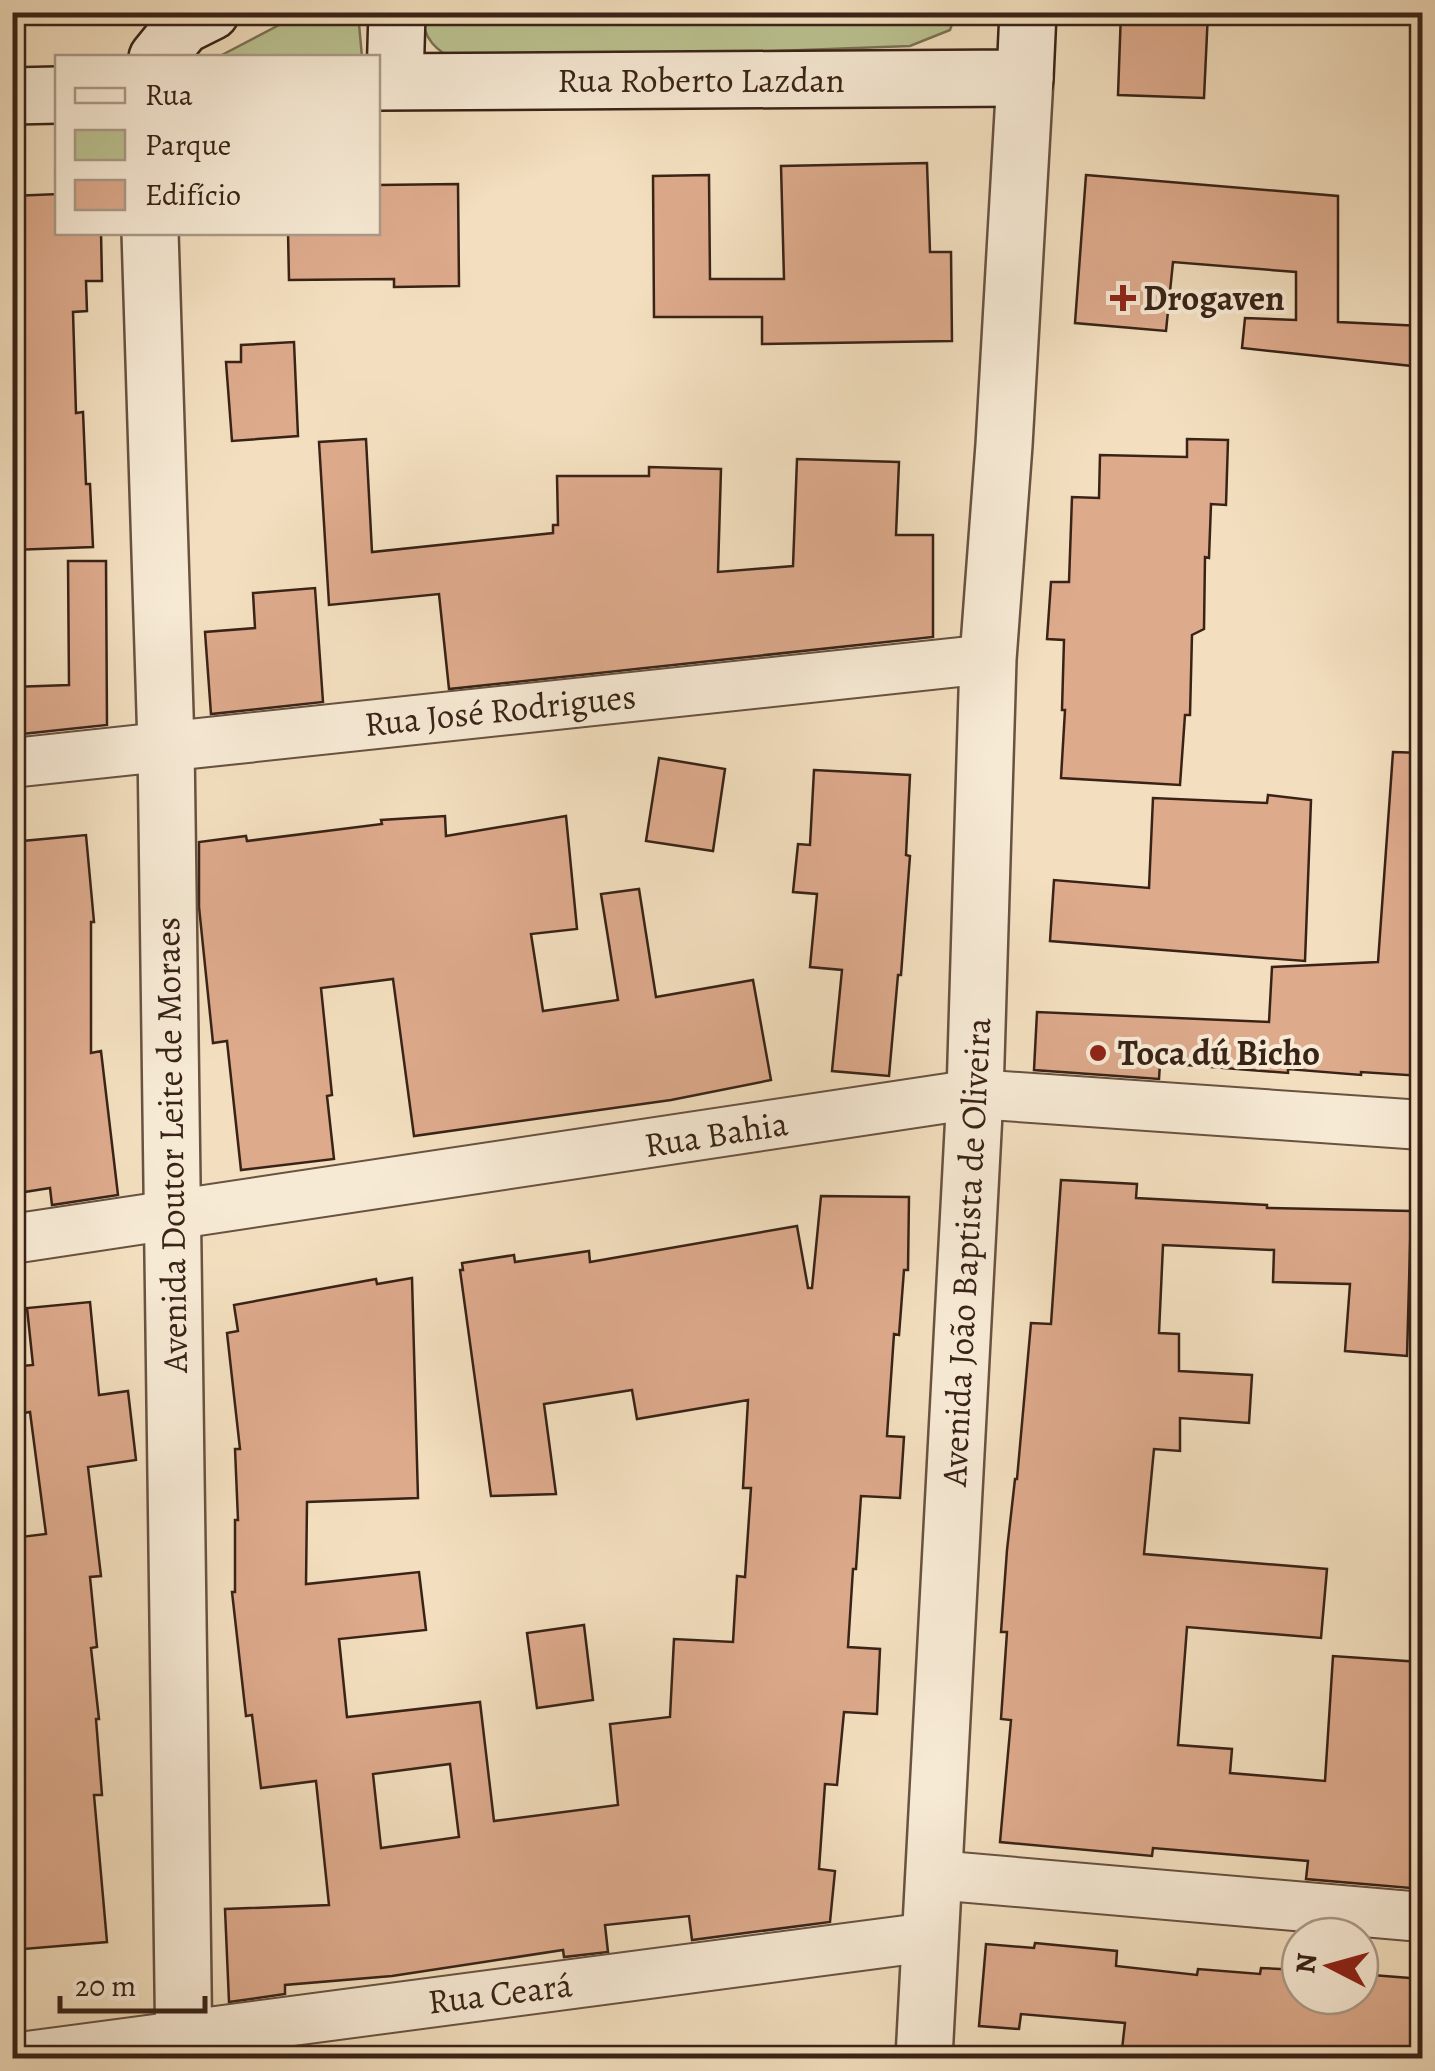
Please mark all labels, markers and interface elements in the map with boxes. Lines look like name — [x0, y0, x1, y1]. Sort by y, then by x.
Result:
legend — [55, 55, 380, 235]
street label: Rua Roberto Lazdan — [557, 56, 845, 104]
text: Rua — [145, 75, 193, 115]
text: Parque — [145, 125, 231, 165]
text: Edifício — [145, 175, 241, 215]
place label: Drogaven — [1143, 274, 1285, 322]
marker: Drogaven — [1112, 287, 1134, 309]
street label: Rua José Rodrigues — [362, 672, 638, 748]
street label: Avenida Doutor Leite de Moraes — [143, 917, 199, 1374]
street label: Avenida João Baptista de Oliveira — [930, 1016, 1002, 1489]
place label: Toca dú Bicho — [1118, 1029, 1320, 1077]
marker: Toca dú Bicho — [1087, 1042, 1109, 1064]
street label: Rua Bahia — [641, 1099, 792, 1169]
north arrow — [1280, 1916, 1380, 2016]
scale bar — [60, 1951, 205, 2013]
text: N — [1286, 1951, 1326, 1976]
street label: Rua Ceará — [425, 1960, 576, 2026]
text: 20 m — [75, 1966, 136, 2006]

